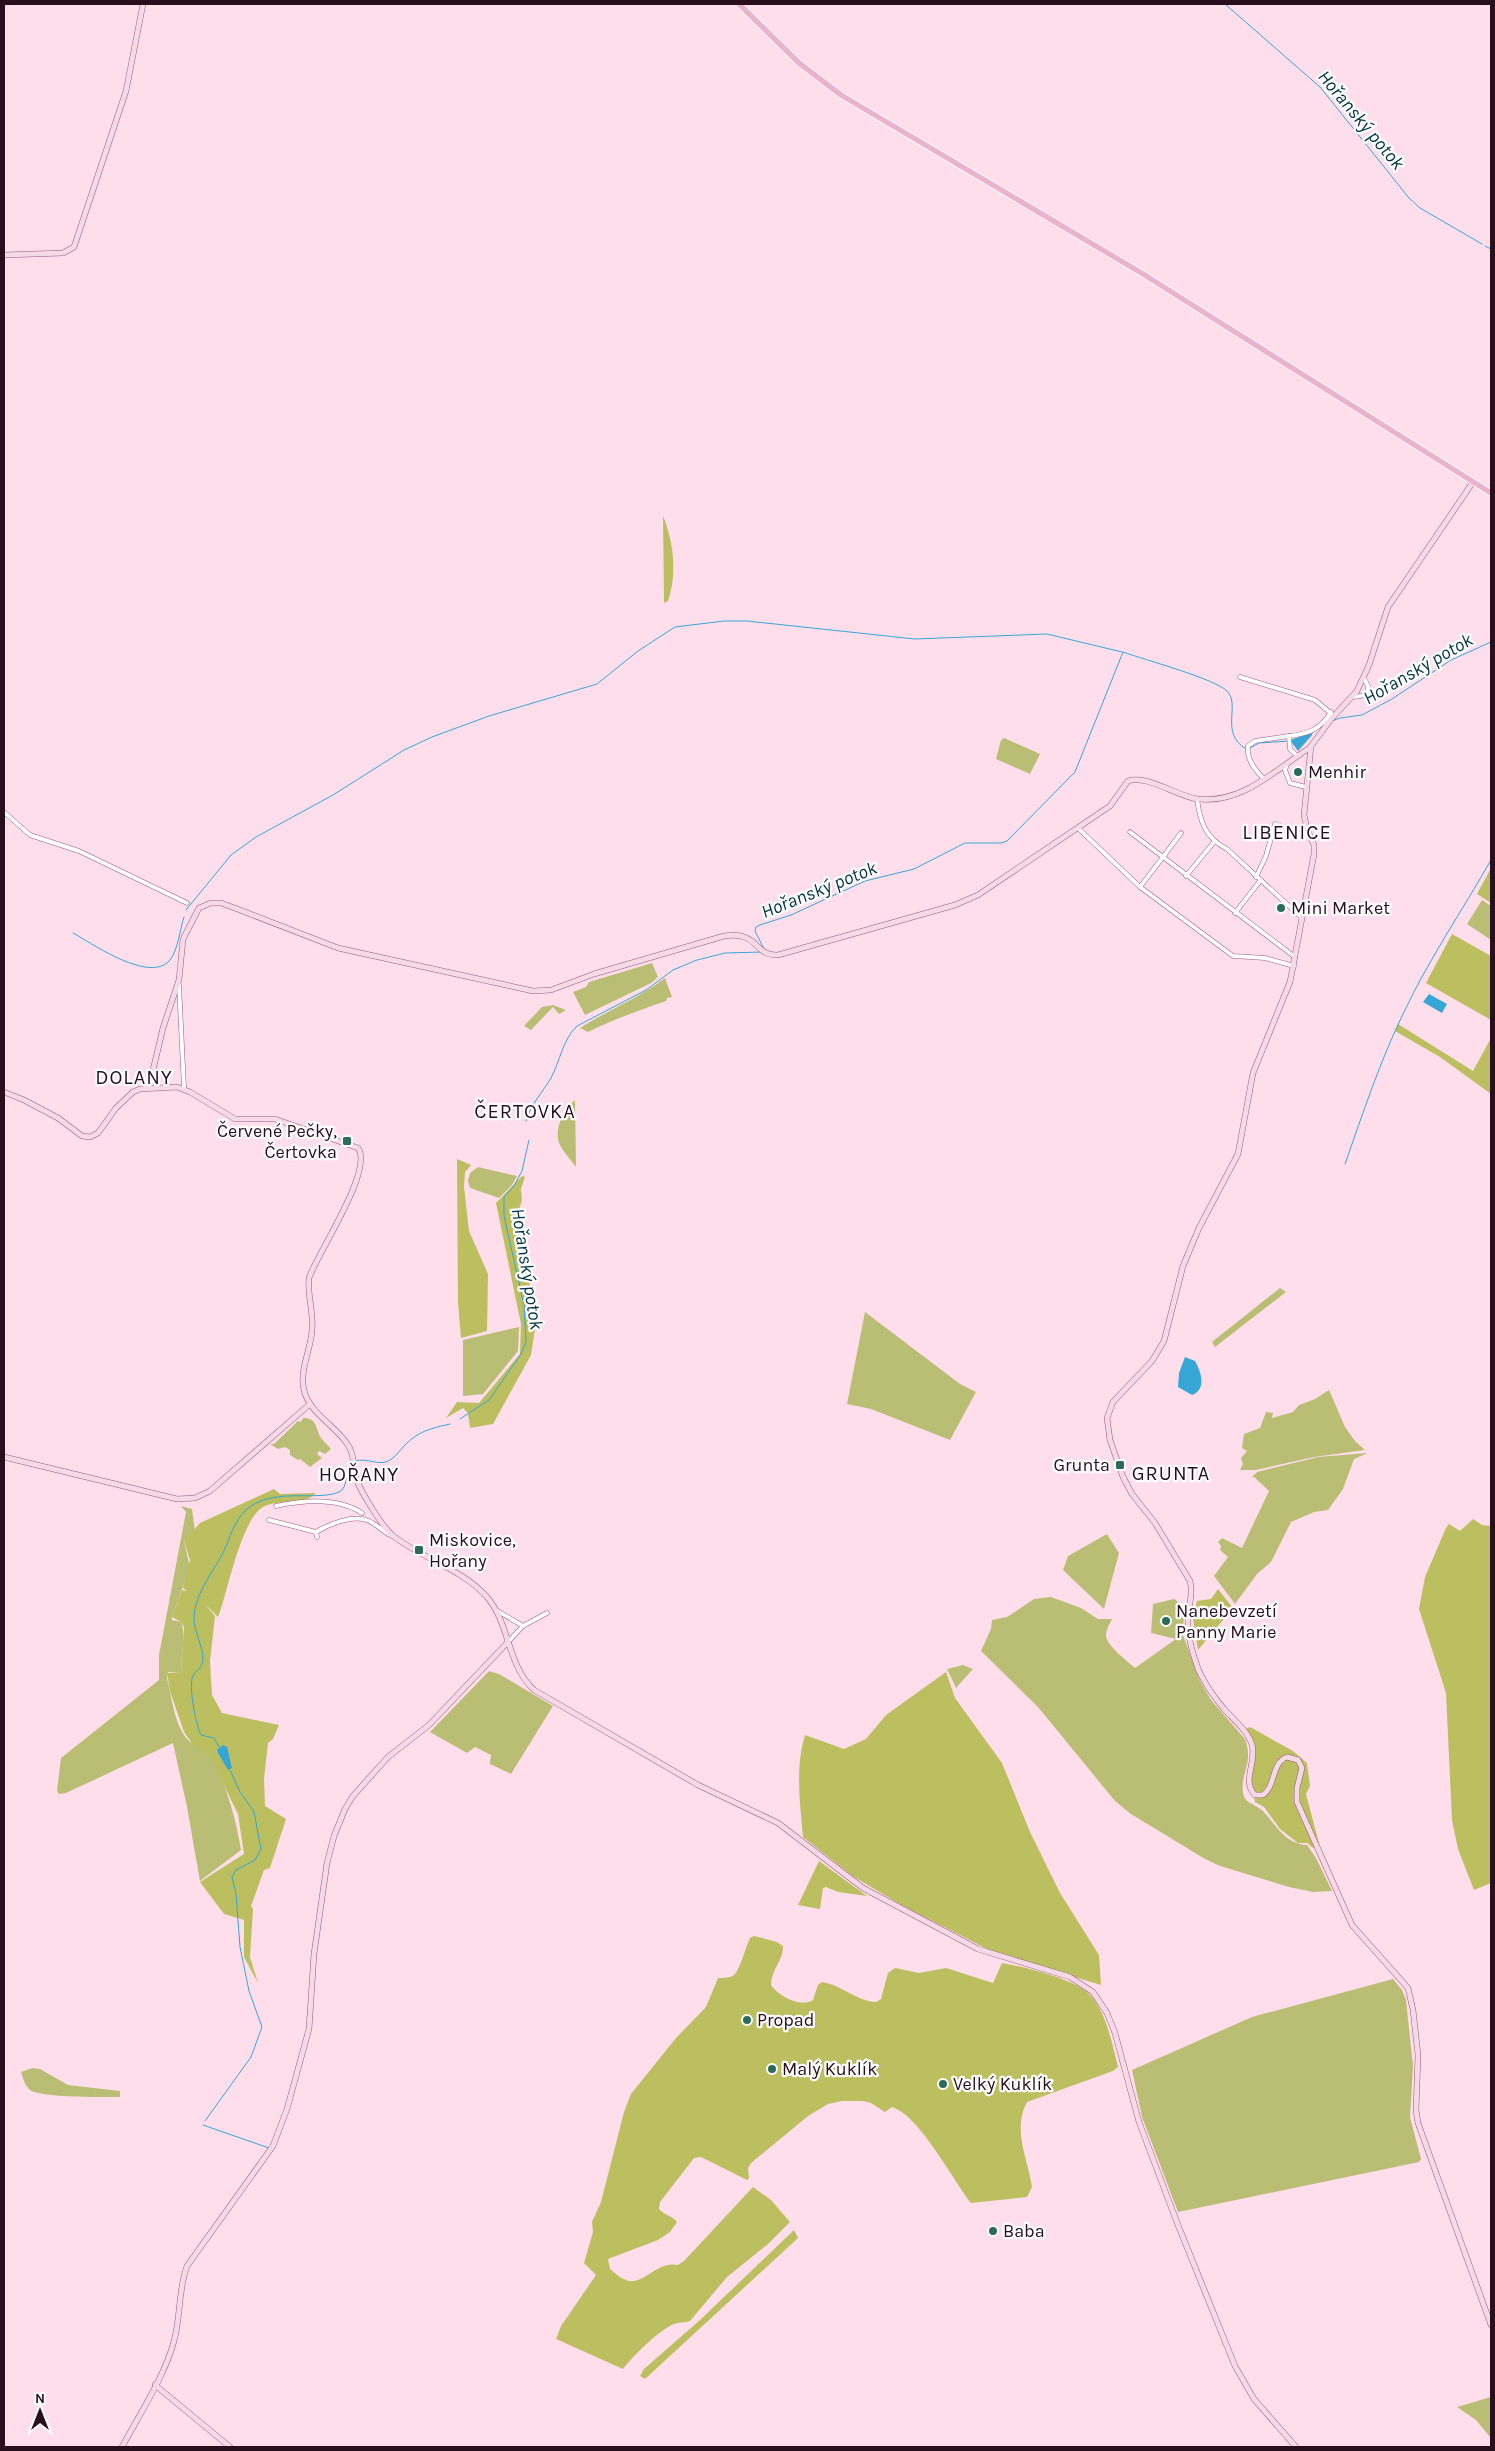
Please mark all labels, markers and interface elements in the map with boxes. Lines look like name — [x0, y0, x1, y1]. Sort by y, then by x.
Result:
water label: Hořanský potok — [1313, 66, 1409, 174]
water label: Hořanský potok — [1359, 629, 1477, 709]
place label: Menhir — [1308, 761, 1367, 783]
marker: Menhir — [1292, 766, 1304, 778]
district label: LIBENICE — [1242, 821, 1332, 844]
water label: Hořanský potok — [758, 857, 880, 923]
place label: Mini Market — [1291, 897, 1390, 919]
marker: Mini Market — [1275, 902, 1287, 914]
district label: DOLANY — [95, 1066, 173, 1089]
district label: ČERTOVKA — [474, 1099, 576, 1123]
place label: Červené Pečky, Čertovka — [217, 1120, 337, 1163]
marker: Červené Pečky, Čertovka — [341, 1135, 353, 1147]
water label: Hořanský potok — [507, 1207, 548, 1332]
place label: Grunta — [1053, 1454, 1110, 1476]
marker: Grunta — [1114, 1459, 1126, 1471]
district label: HOŘANY — [319, 1462, 399, 1486]
district label: GRUNTA — [1132, 1462, 1210, 1485]
place label: Miskovice, Hořany — [429, 1529, 516, 1572]
marker: Miskovice, Hořany — [413, 1544, 425, 1556]
place label: Nanebevzetí Panny Marie — [1176, 1600, 1278, 1643]
marker: Nanebevzetí Panny Marie — [1160, 1615, 1172, 1627]
place label: Propad — [757, 2009, 814, 2031]
marker: Propad — [741, 2014, 753, 2026]
place label: Malý Kuklík — [782, 2058, 877, 2080]
marker: Malý Kuklík — [766, 2063, 778, 2075]
place label: Velký Kuklík — [953, 2073, 1052, 2095]
marker: Velký Kuklík — [937, 2078, 949, 2090]
place label: Baba — [1003, 2220, 1045, 2242]
marker: Baba — [987, 2225, 999, 2237]
north arrow — [15, 2386, 65, 2436]
text: N — [35, 2390, 45, 2407]

